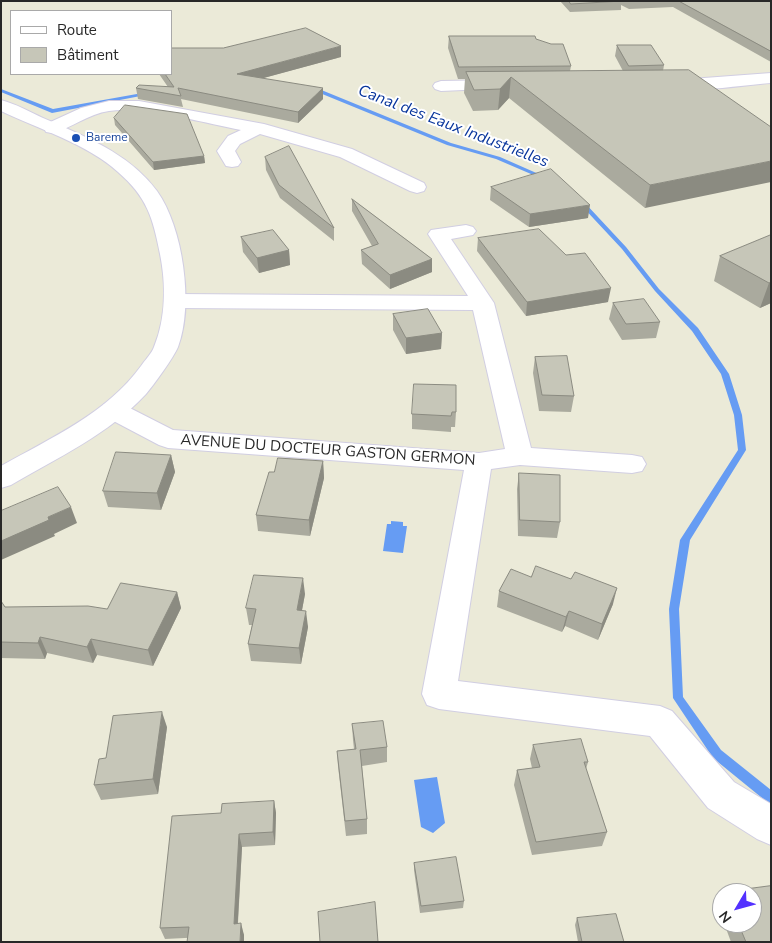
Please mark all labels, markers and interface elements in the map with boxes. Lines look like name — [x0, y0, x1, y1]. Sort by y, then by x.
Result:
legend — [10, 10, 172, 75]
text: Route — [57, 20, 97, 40]
text: Bâtiment — [57, 45, 118, 65]
water label: Canal des Eaux Industrielles — [355, 82, 551, 172]
place label: Bareme — [86, 131, 128, 145]
marker: Bareme — [70, 132, 82, 144]
street label: AVENUE DU DOCTEUR GASTON GERMON — [180, 432, 476, 470]
north arrow — [712, 883, 762, 933]
text: N — [715, 907, 736, 927]

